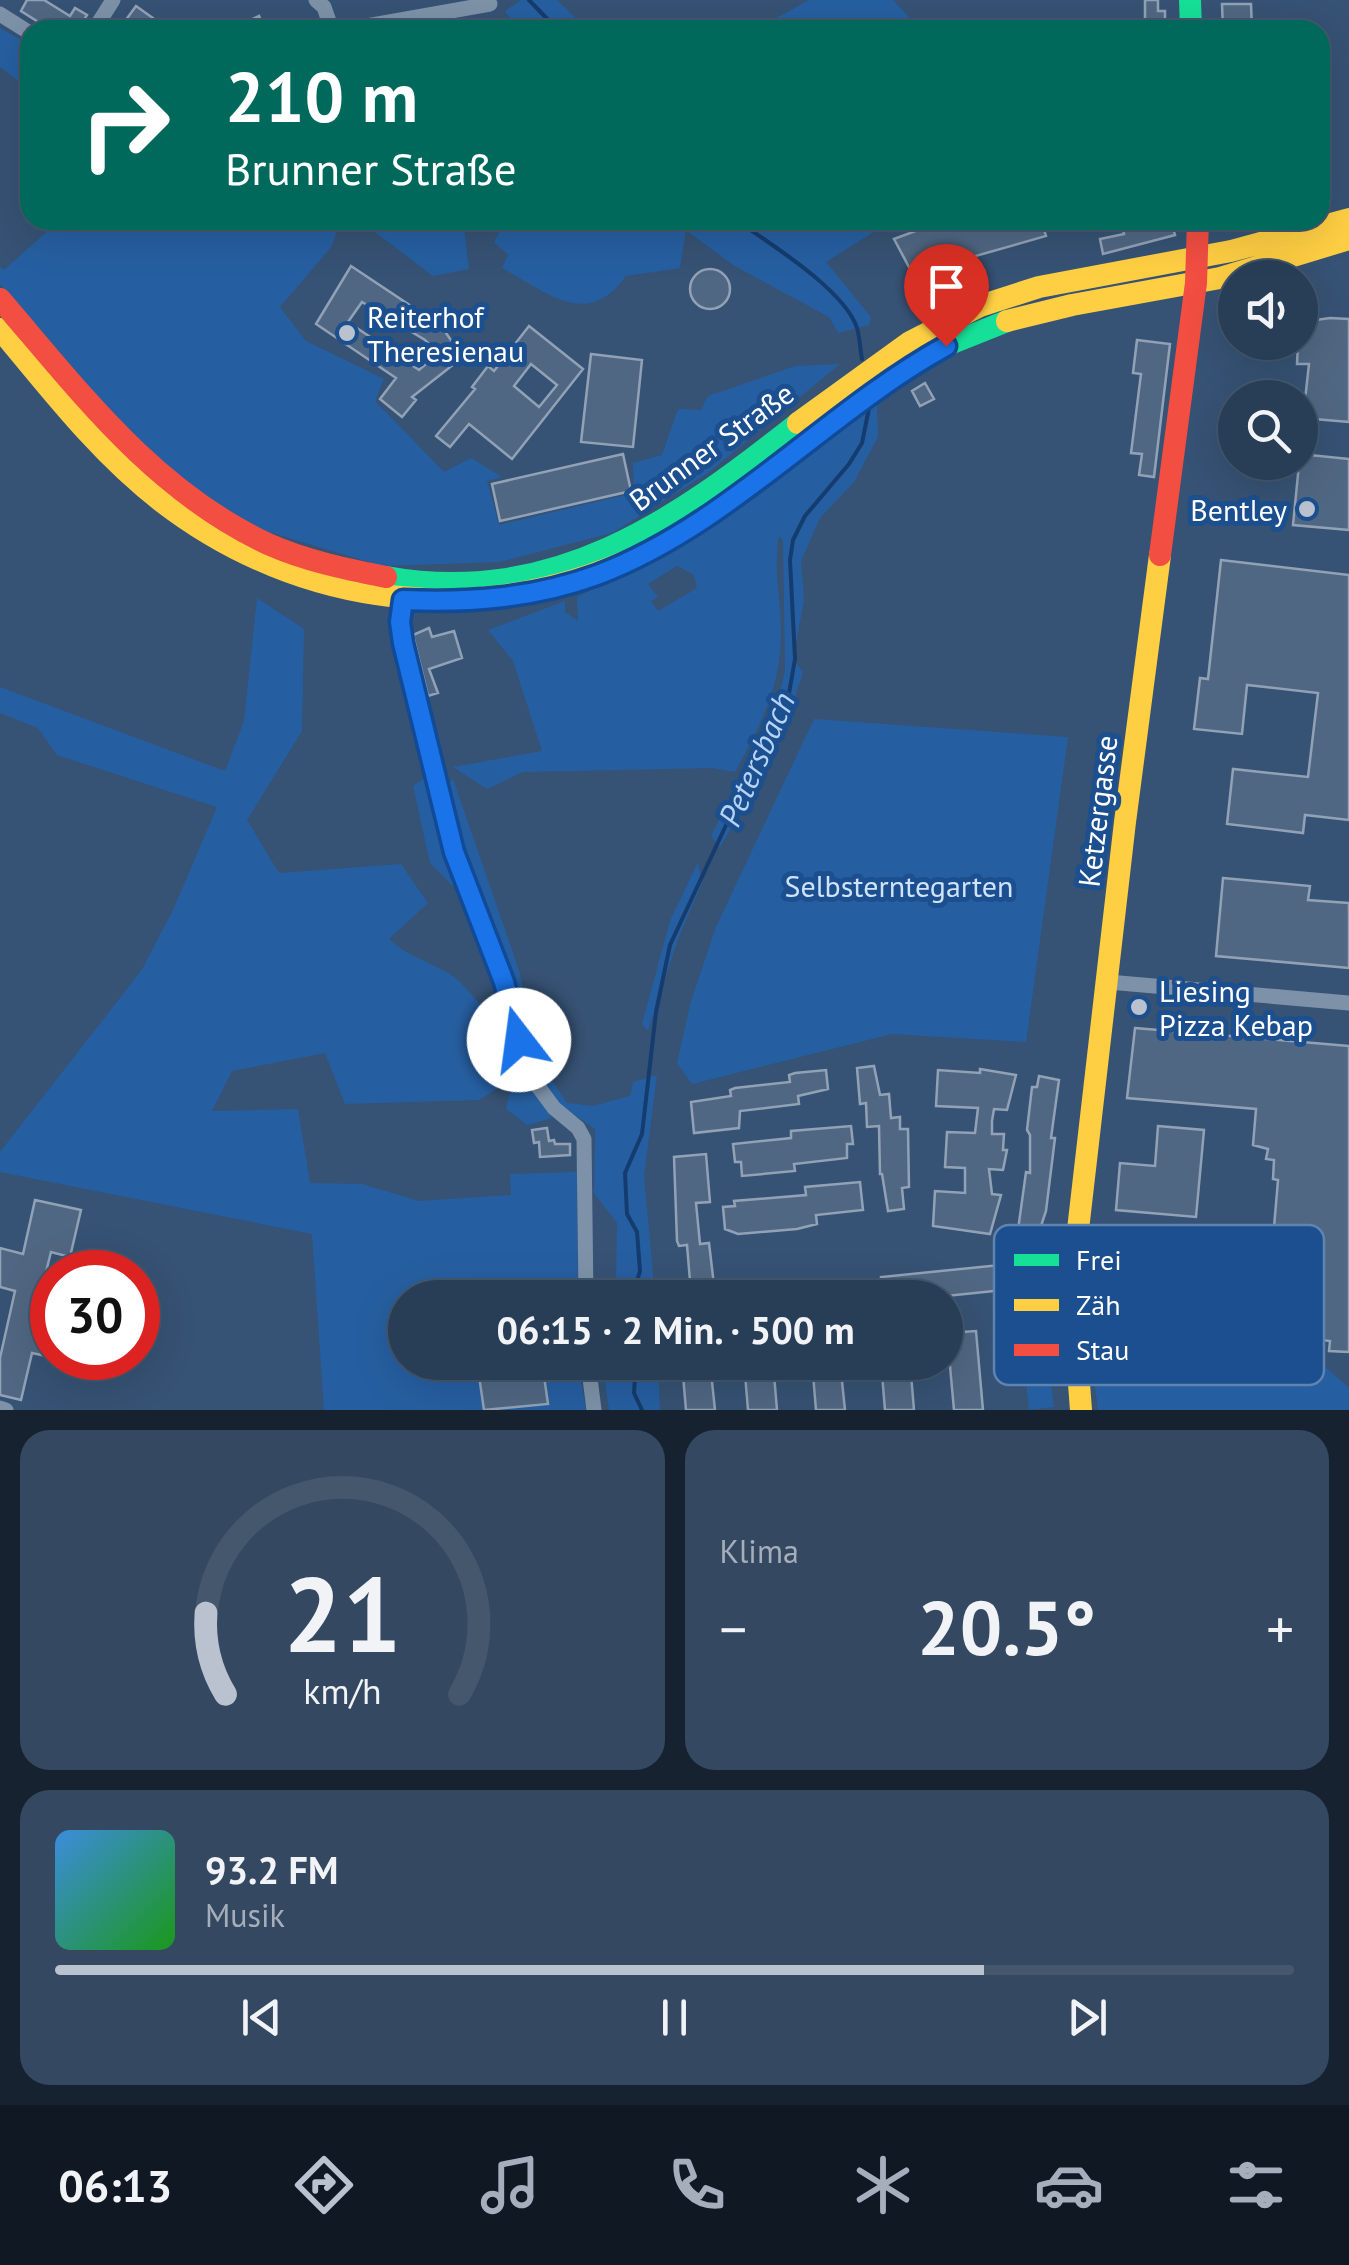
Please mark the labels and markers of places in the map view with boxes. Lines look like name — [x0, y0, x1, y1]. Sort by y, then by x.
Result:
pin — [904, 244, 989, 347]
place label: Reiterhof Theresienau — [367, 297, 524, 370]
marker: Reiterhof Theresienau — [336, 322, 358, 344]
place label: Bentley — [1190, 490, 1287, 529]
marker: Bentley — [1296, 498, 1318, 520]
place label: Liesing Pizza Kebap — [1159, 971, 1313, 1044]
marker: Liesing Pizza Kebap — [1128, 996, 1150, 1018]

